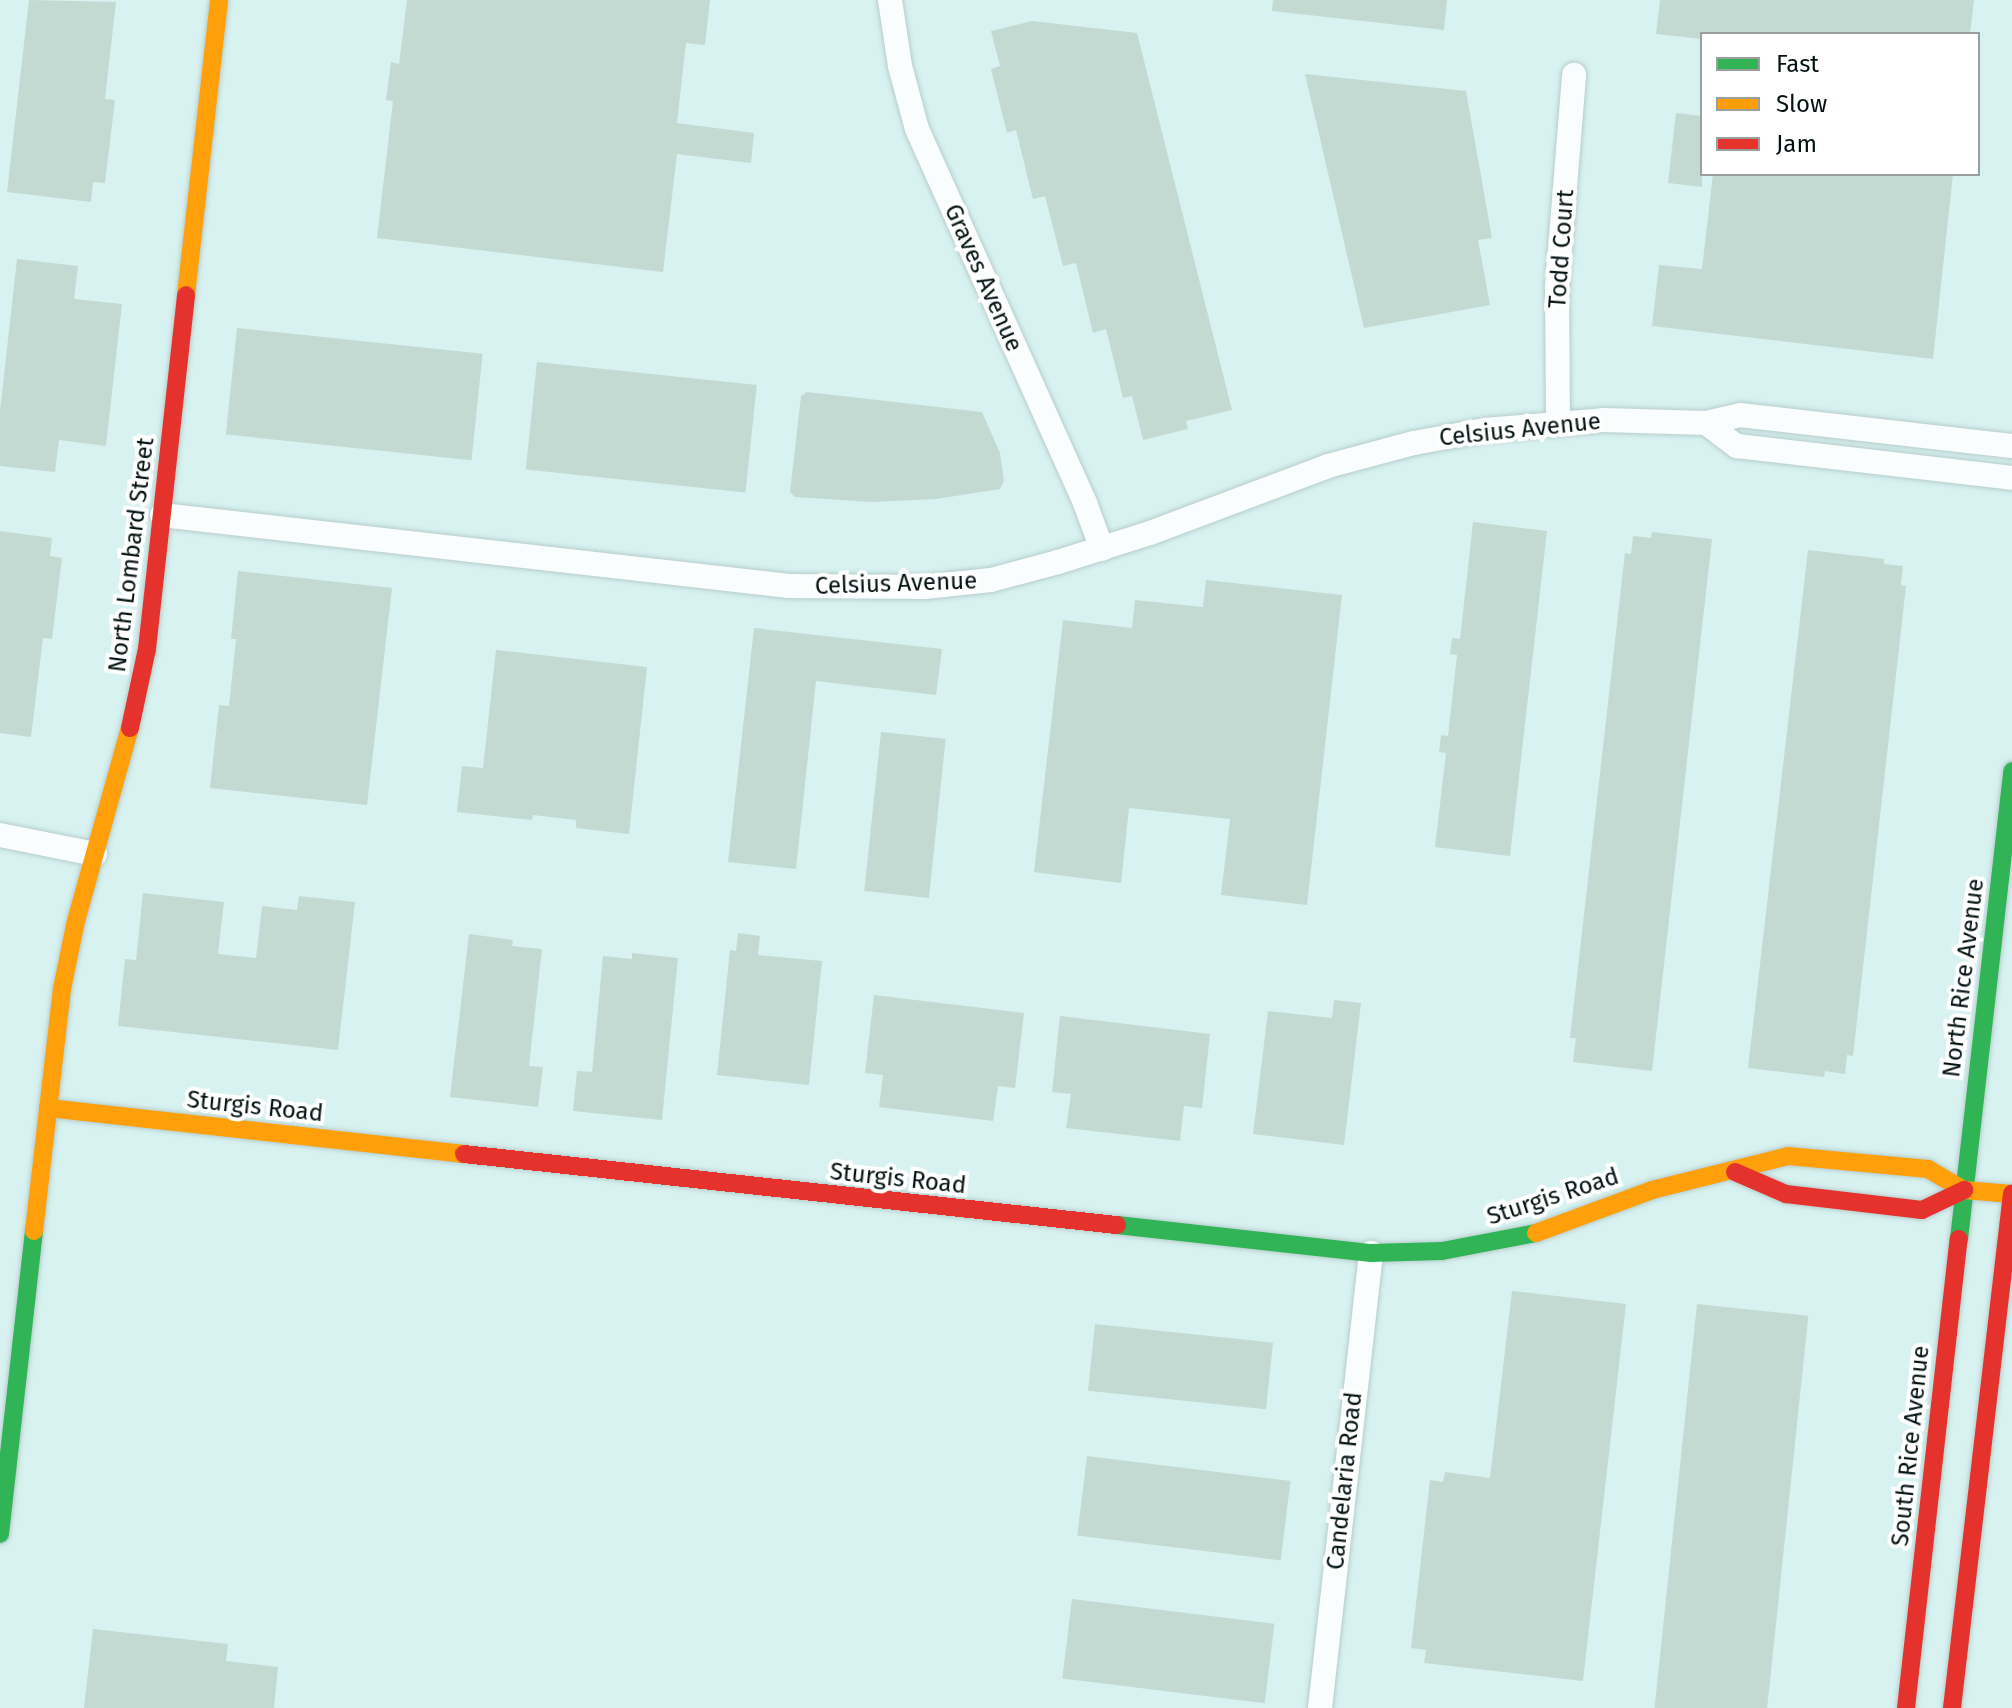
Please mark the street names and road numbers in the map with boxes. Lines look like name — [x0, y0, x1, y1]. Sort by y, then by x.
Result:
street label: Todd Court — [1543, 189, 1581, 309]
street label: Graves Avenue — [938, 200, 1028, 356]
street label: Celsius Avenue — [1438, 407, 1602, 453]
street label: North Lombard Street — [103, 436, 161, 674]
street label: Celsius Avenue — [814, 567, 978, 601]
street label: North Rice Avenue — [1938, 877, 1990, 1079]
street label: Sturgis Road — [185, 1086, 325, 1128]
street label: Sturgis Road — [828, 1158, 968, 1200]
street label: Sturgis Road — [1484, 1162, 1622, 1232]
street label: South Rice Avenue — [1886, 1344, 1936, 1548]
street label: Candelaria Road — [1321, 1391, 1369, 1571]

